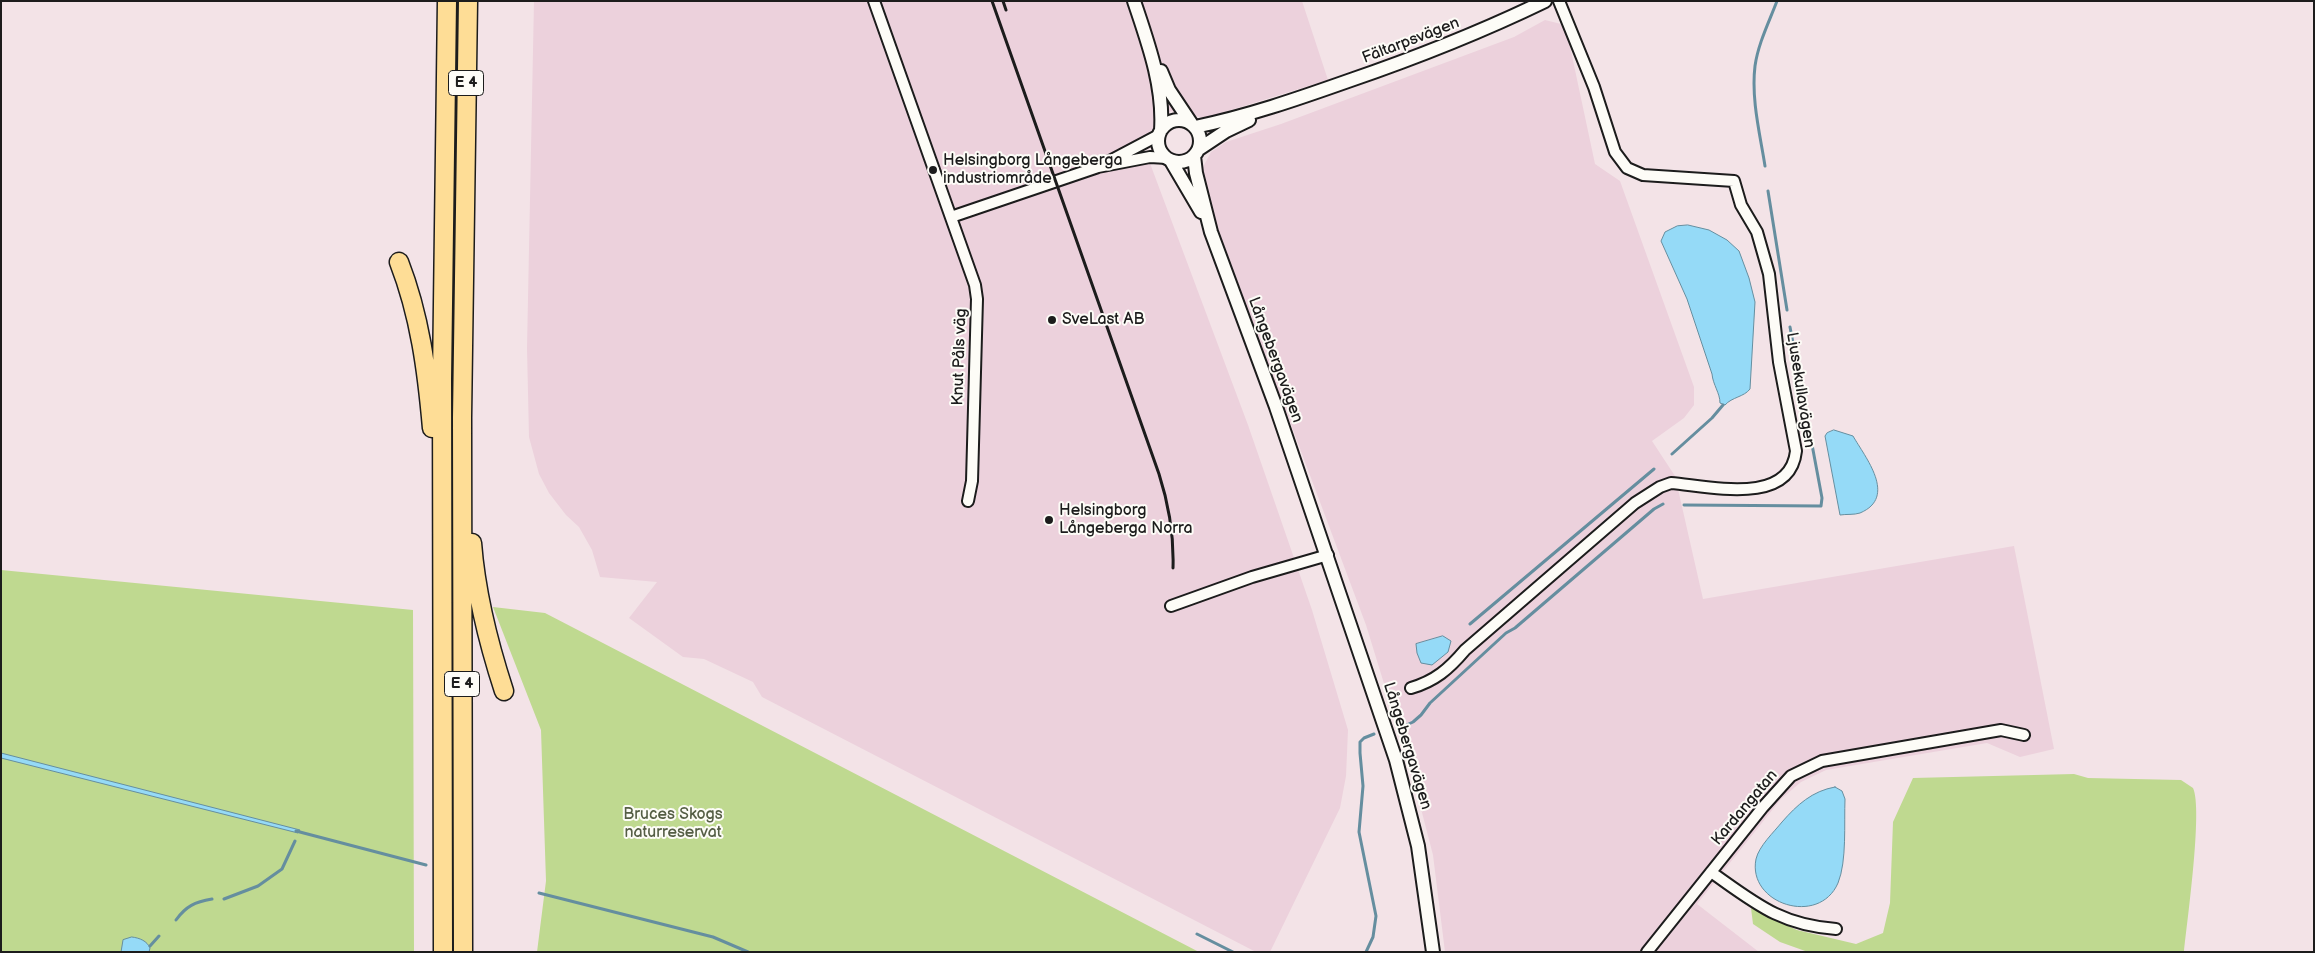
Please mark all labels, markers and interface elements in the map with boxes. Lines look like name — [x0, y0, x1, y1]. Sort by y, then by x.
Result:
street label: Fältarpsvägen — [1360, 14, 1462, 68]
road number: E 4 — [448, 70, 484, 96]
place label: Helsingborg Långeberga industriområde — [943, 151, 1123, 189]
marker: Helsingborg Långeberga industriområde — [927, 164, 939, 176]
street label: Långebergavägen — [1243, 295, 1307, 425]
street label: Knut Påls väg — [949, 308, 971, 406]
place label: SveLast AB — [1062, 310, 1144, 330]
marker: SveLast AB — [1046, 314, 1058, 326]
street label: Ljusekullavägen — [1781, 331, 1819, 449]
place label: Helsingborg Långeberga Norra — [1059, 501, 1193, 539]
marker: Helsingborg Långeberga Norra — [1043, 514, 1055, 526]
road number: E 4 — [444, 672, 480, 696]
street label: Långebergavägen — [1378, 680, 1436, 812]
street label: Kardangatan — [1708, 766, 1782, 850]
park label: Bruces Skogs naturreservat — [623, 805, 723, 843]

